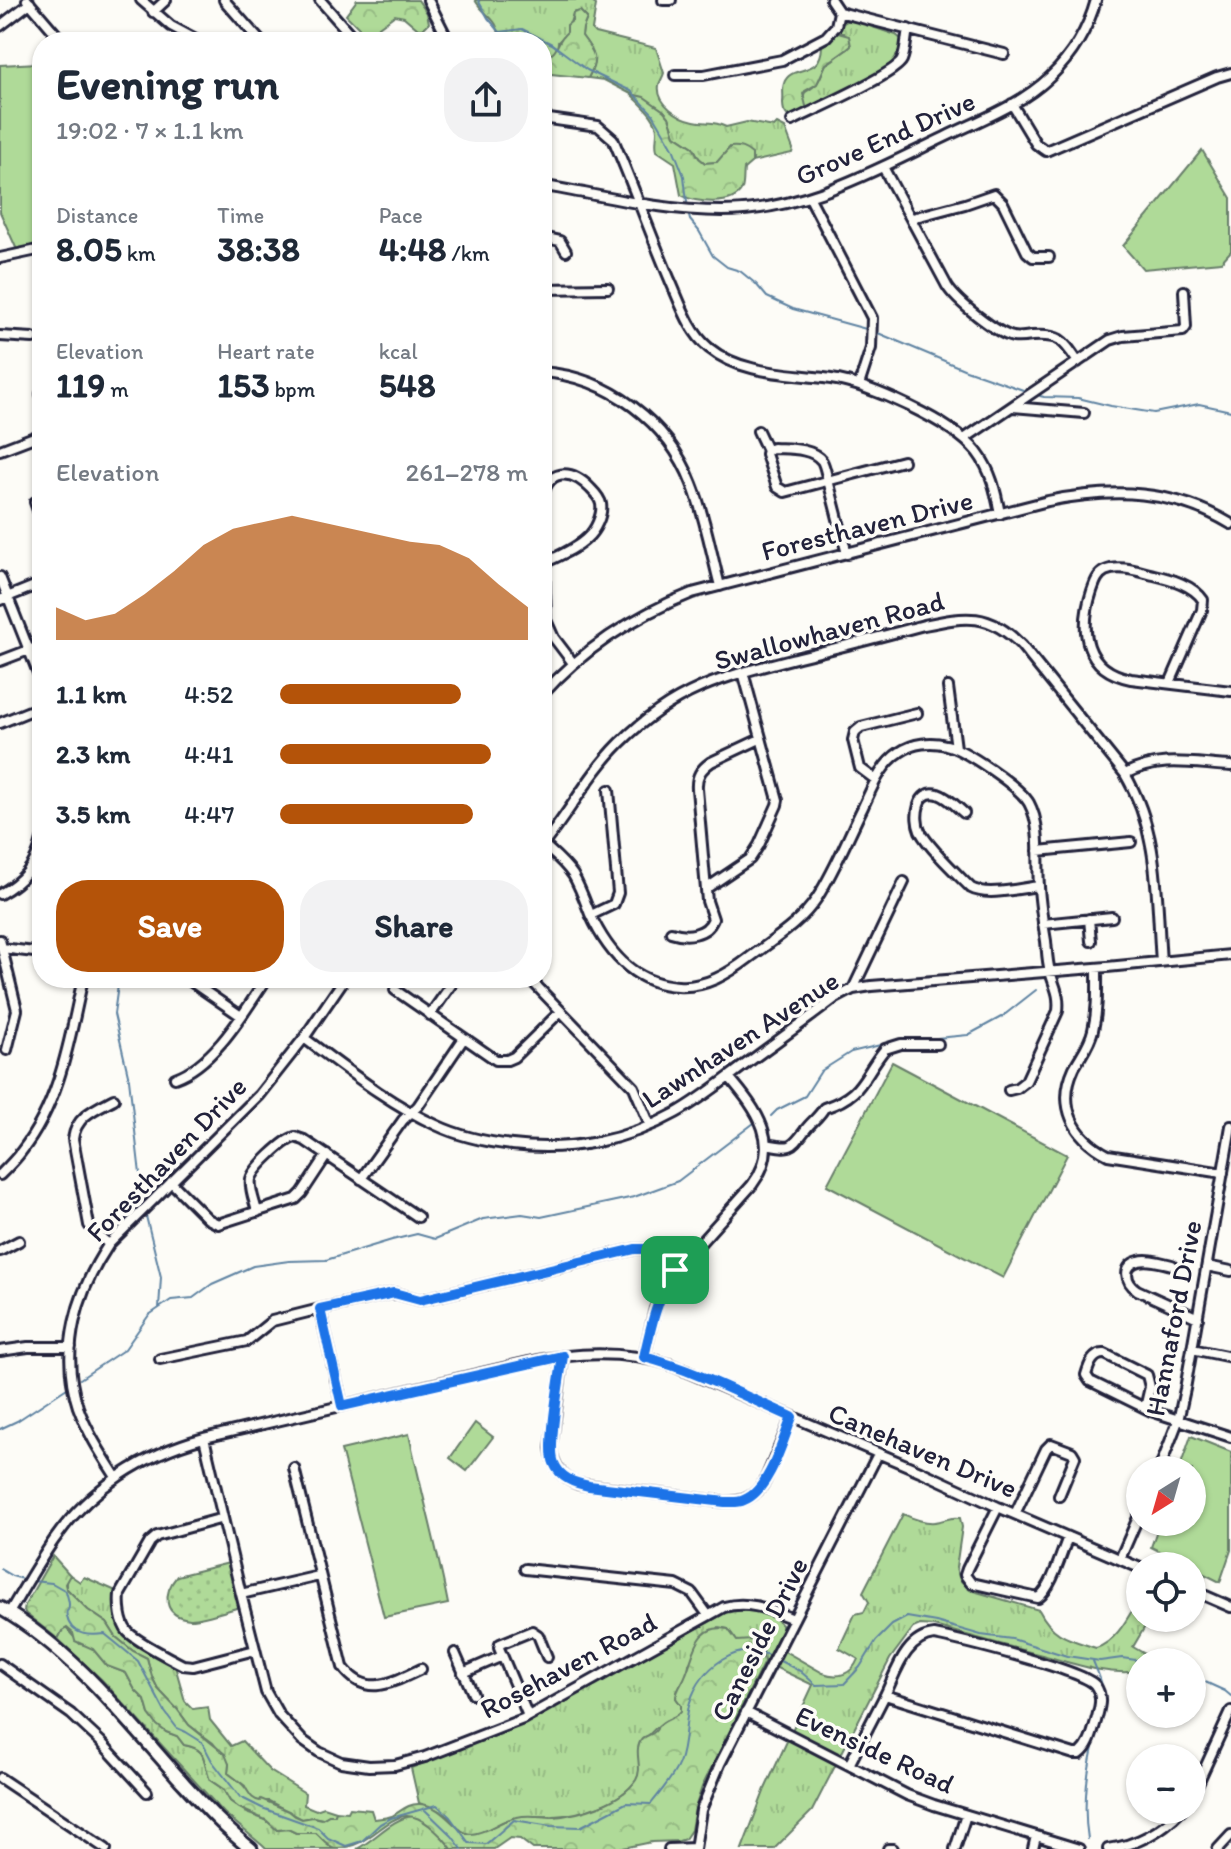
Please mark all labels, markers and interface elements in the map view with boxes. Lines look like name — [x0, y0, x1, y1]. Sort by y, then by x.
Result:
text: Evening run — [56, 57, 279, 110]
button: share — [444, 58, 528, 142]
street label: Grove End Drive — [790, 83, 980, 193]
text: 19:02 · 7 × 1.1 km — [56, 114, 244, 146]
text: Distance — [56, 202, 138, 229]
text: Time — [217, 202, 264, 229]
text: Pace — [379, 202, 423, 229]
text: 8.05 — [56, 229, 122, 270]
text: 38:38 — [217, 229, 300, 270]
text: 4:48 — [379, 229, 447, 270]
text: km — [122, 240, 156, 267]
text: /km — [447, 240, 490, 267]
text: Elevation — [56, 338, 143, 365]
text: Heart rate — [217, 338, 315, 365]
text: kcal — [379, 338, 418, 365]
text: 119 — [56, 365, 105, 406]
text: 153 — [217, 365, 269, 406]
text: 548 — [379, 365, 436, 406]
text: m — [105, 376, 129, 403]
text: bpm — [269, 376, 315, 403]
text: Elevation — [56, 456, 159, 488]
text: 261–278 m — [405, 456, 528, 488]
street label: Foresthaven Drive — [758, 482, 976, 568]
street label: Swallowhaven Road — [710, 583, 948, 677]
text: 1.1 km — [56, 678, 127, 710]
text: 4:52 — [184, 678, 233, 710]
text: 2.3 km — [56, 738, 130, 770]
text: 4:41 — [184, 738, 234, 770]
text: 3.5 km — [56, 798, 130, 830]
text: 4:47 — [184, 798, 235, 830]
button: Save — [56, 880, 284, 972]
button: Share — [300, 880, 528, 972]
street label: Lawnhaven Avenue — [635, 963, 845, 1115]
street label: Foresthaven Drive — [79, 1069, 253, 1249]
street label: Hannaford Drive — [1137, 1217, 1209, 1419]
pin — [641, 1236, 709, 1304]
icon: arrive — [653, 1248, 697, 1292]
street label: Canehaven Drive — [824, 1395, 1022, 1505]
north arrow — [1126, 1456, 1206, 1536]
map controls — [1126, 1456, 1206, 1824]
street label: Caneside Drive — [703, 1551, 815, 1727]
button: locate — [1126, 1552, 1206, 1632]
street label: Rosehaven Road — [474, 1604, 662, 1726]
button: + — [1126, 1648, 1206, 1728]
street label: Evenside Road — [790, 1697, 960, 1801]
button: − — [1126, 1744, 1206, 1824]

